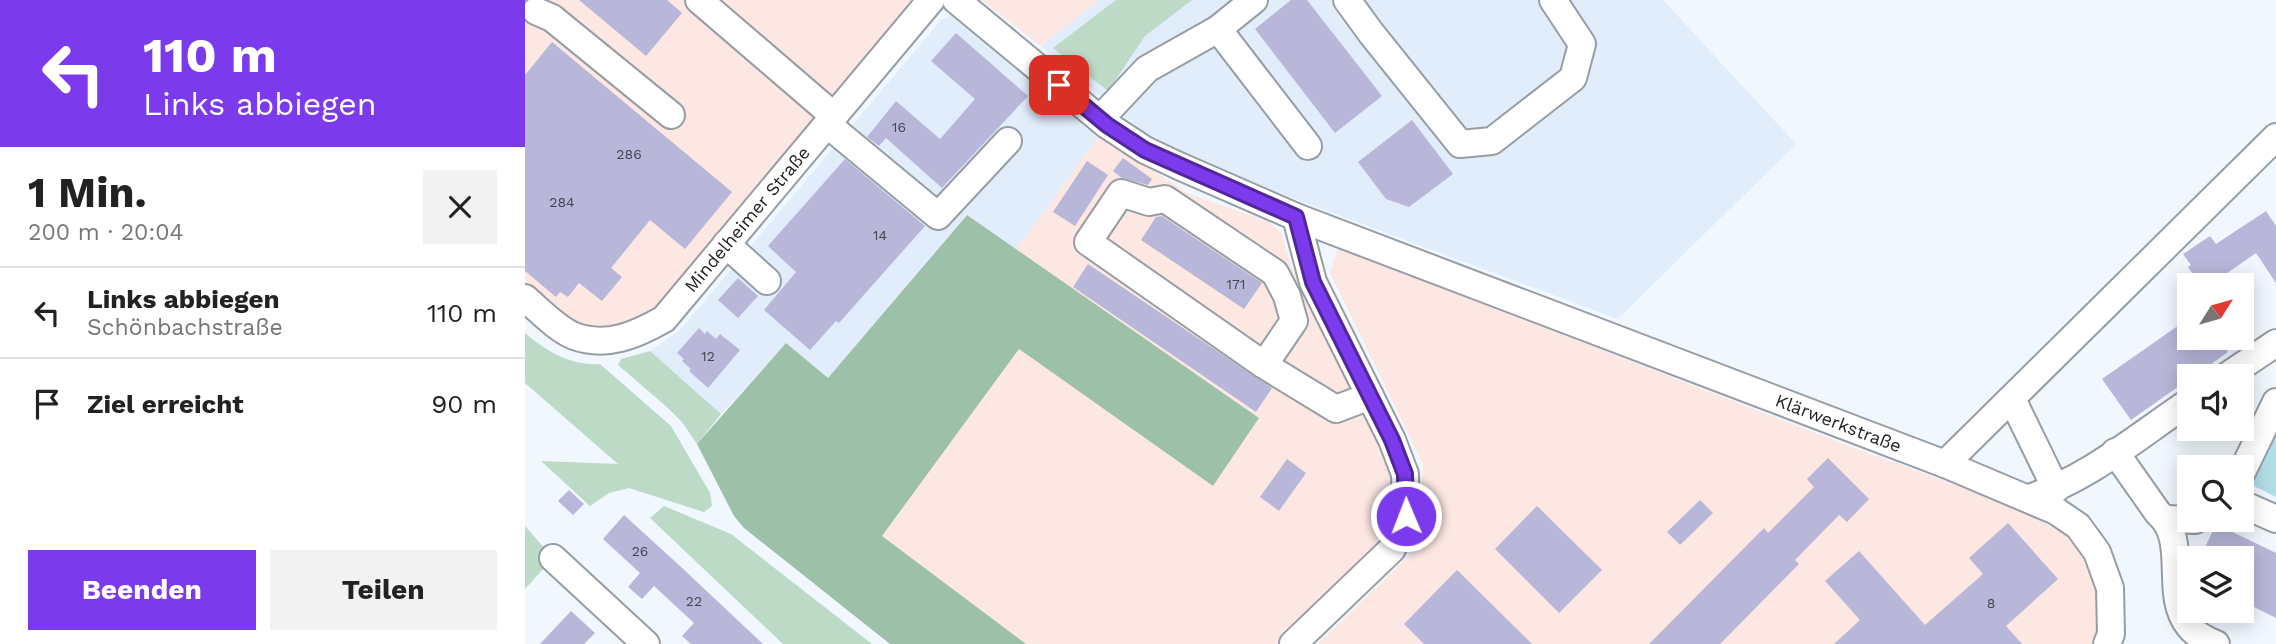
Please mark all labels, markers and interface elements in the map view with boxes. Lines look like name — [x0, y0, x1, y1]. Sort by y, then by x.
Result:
text: 110 m — [143, 26, 277, 84]
icon: left — [28, 28, 119, 119]
pin — [1029, 55, 1089, 115]
icon: arrive — [1040, 66, 1078, 104]
text: Links abbiegen — [143, 85, 377, 123]
house number: 16 — [892, 119, 906, 135]
street label: Mindelheimer Straße — [680, 142, 814, 296]
house number: 286 — [616, 146, 642, 162]
text: 1 Min. — [28, 168, 147, 217]
button: close — [423, 170, 497, 244]
house number: 284 — [549, 194, 575, 210]
text: 200 m · 20:04 — [28, 219, 184, 246]
house number: 14 — [873, 227, 887, 243]
north arrow — [2177, 273, 2254, 350]
map controls — [2177, 273, 2254, 623]
house number: 171 — [1227, 276, 1245, 292]
text: Links abbiegen — [87, 284, 280, 314]
icon: left — [28, 294, 66, 332]
text: 110 m — [427, 298, 497, 328]
text: Schönbachstraße — [87, 314, 283, 341]
house number: 12 — [701, 348, 715, 364]
button: sound — [2177, 364, 2254, 441]
icon: arrive — [28, 385, 66, 423]
text: Ziel erreicht — [87, 389, 244, 419]
text: 90 m — [431, 389, 497, 419]
street label: Klärwerkstraße — [1772, 389, 1905, 456]
button: search — [2177, 455, 2254, 532]
position arrow — [1369, 479, 1443, 553]
house number: 26 — [632, 543, 648, 559]
button: layers — [2177, 546, 2254, 623]
button: Beenden — [28, 550, 256, 630]
button: Teilen — [270, 550, 497, 630]
house number: 22 — [686, 593, 702, 609]
house number: 8 — [1987, 595, 1995, 611]

